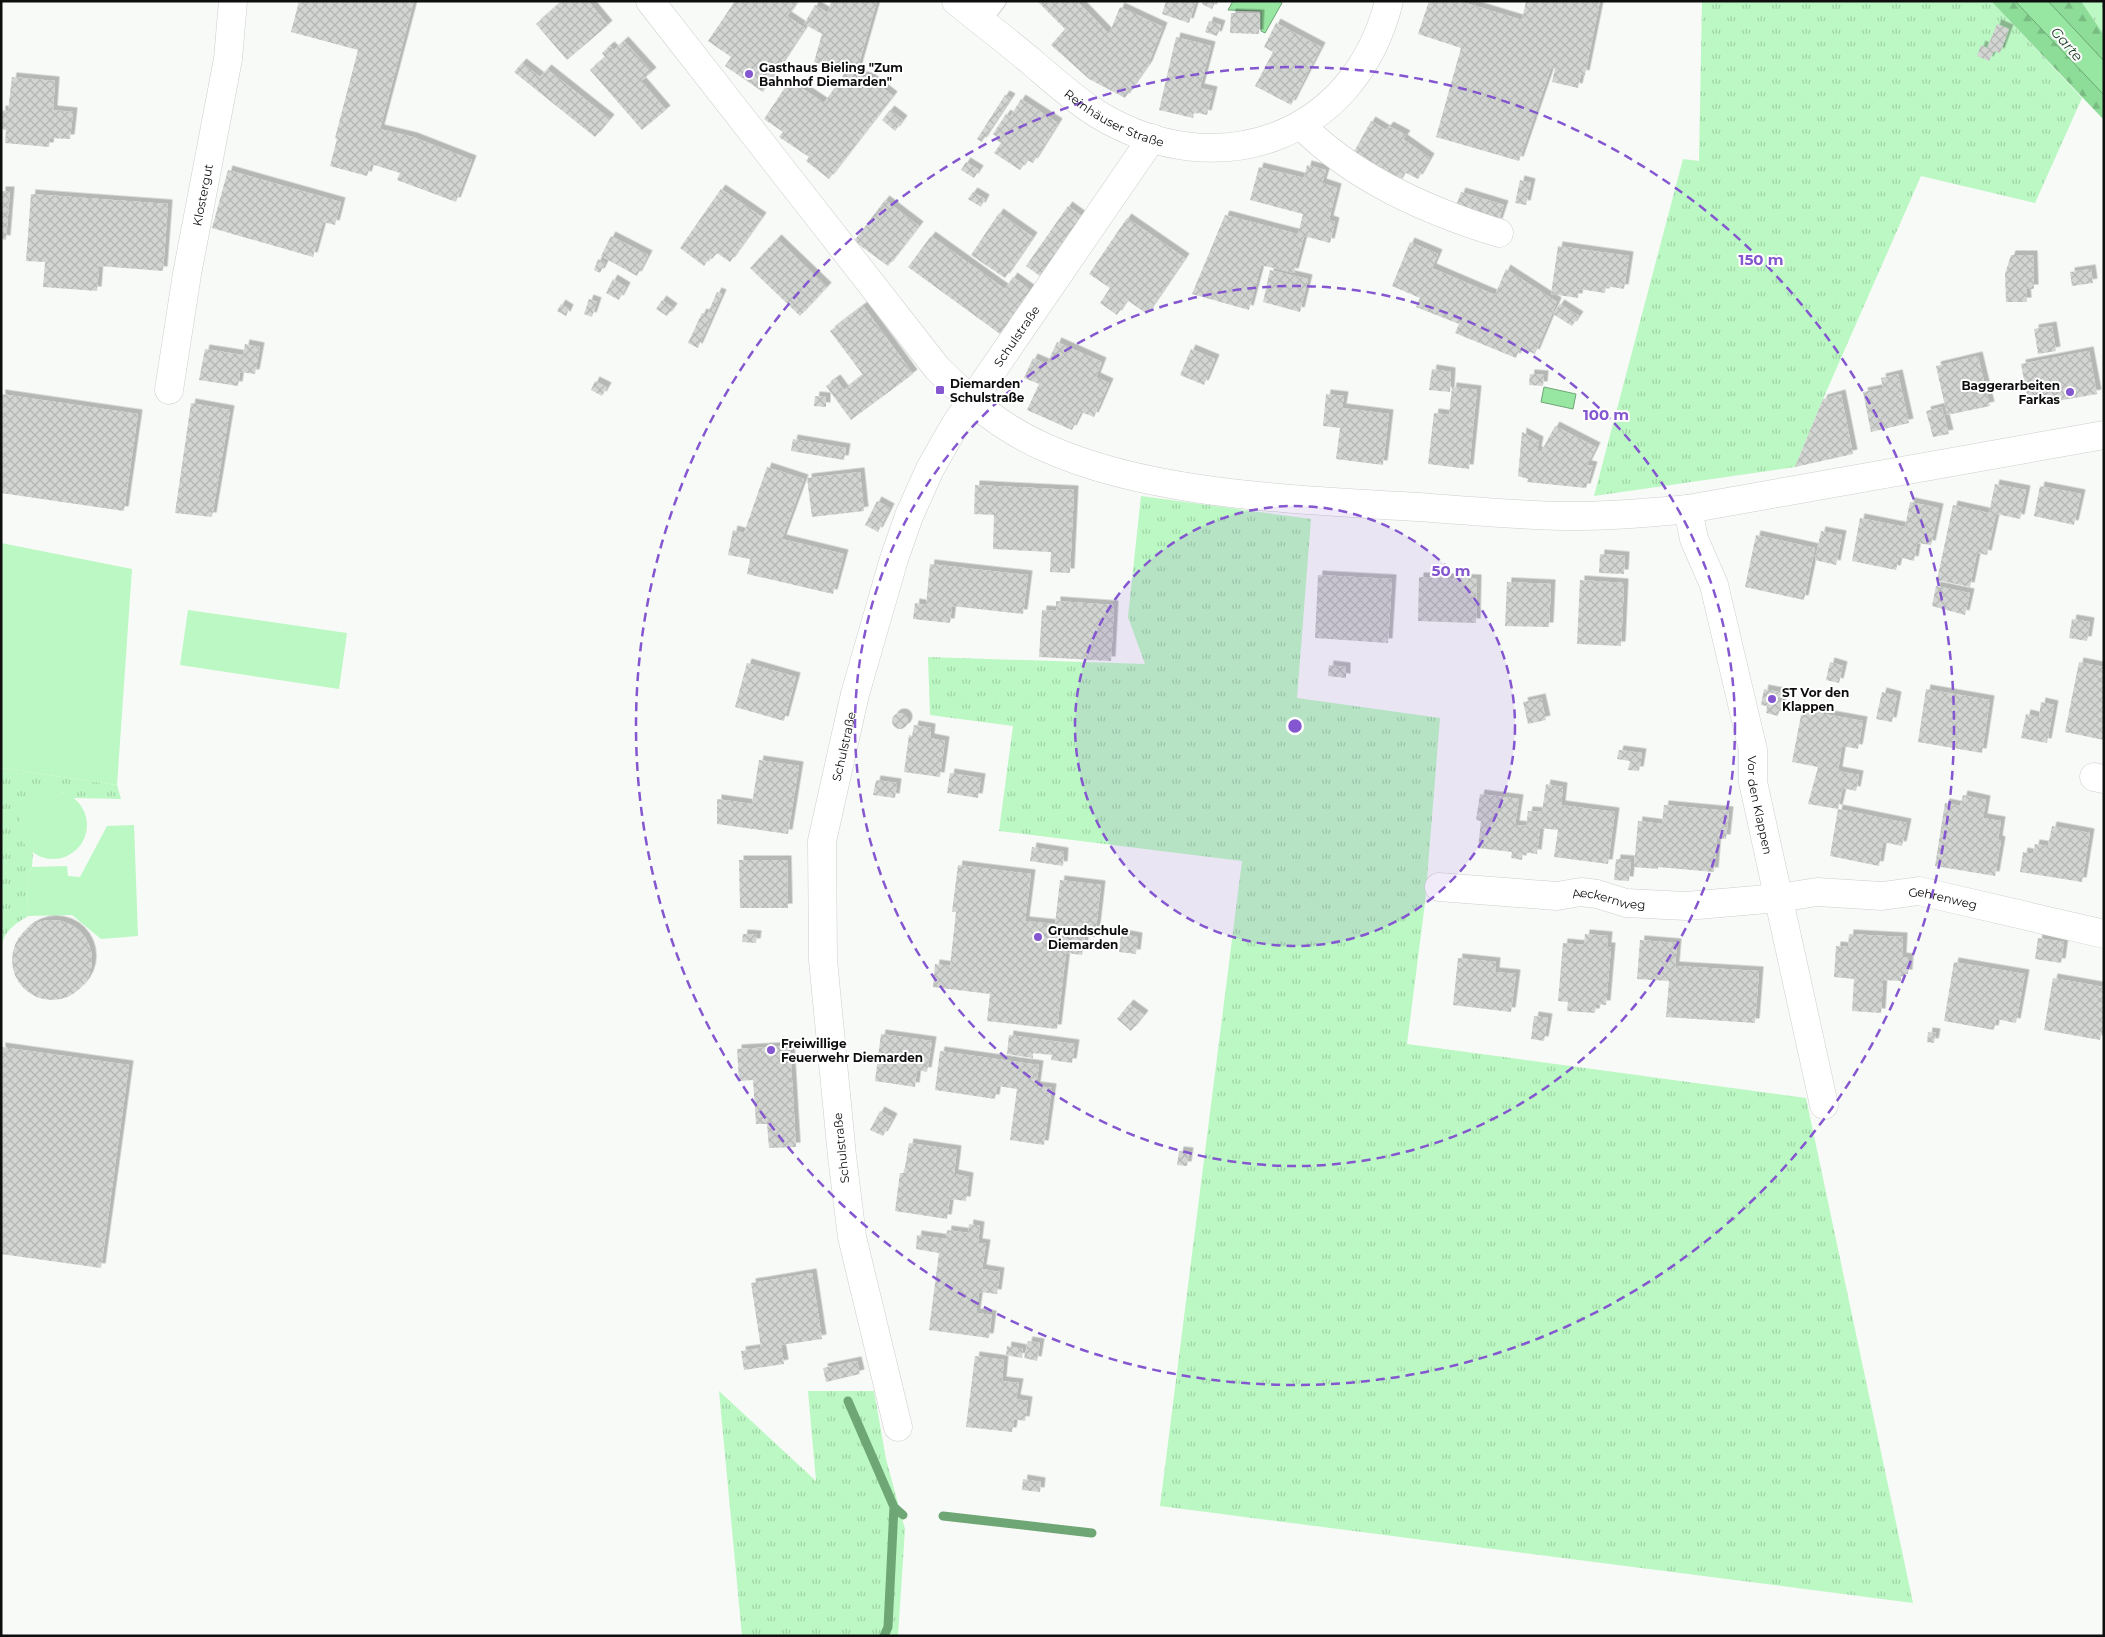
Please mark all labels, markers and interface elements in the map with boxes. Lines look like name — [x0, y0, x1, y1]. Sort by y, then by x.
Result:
water label: Garte — [2047, 23, 2087, 65]
place label: Gasthaus Bieling "Zum Bahnhof Diemarden" — [759, 60, 903, 89]
marker: Gasthaus Bieling "Zum Bahnhof Diemarden" — [743, 68, 755, 80]
street label: Reinhäuser Straße — [1062, 86, 1166, 149]
street label: Klostergut — [189, 162, 215, 227]
text: 150 m — [1739, 250, 1783, 269]
street label: Schulstraße — [990, 302, 1042, 369]
place label: Diemarden Schulstraße — [950, 376, 1025, 405]
place label: Baggerarbeiten Farkas — [1961, 378, 2061, 407]
marker: Diemarden Schulstraße — [934, 384, 946, 396]
marker: Baggerarbeiten Farkas — [2064, 386, 2076, 398]
text: 100 m — [1583, 405, 1629, 424]
text: 50 m — [1431, 561, 1471, 580]
place label: ST Vor den Klappen — [1782, 685, 1849, 714]
marker: ST Vor den Klappen — [1766, 693, 1778, 705]
street label: Schulstraße — [828, 710, 858, 783]
centre of rings — [1286, 717, 1304, 735]
street label: Vor den Klappen — [1745, 755, 1776, 856]
street label: Gehrenweg — [1907, 883, 1979, 912]
street label: Aeckernweg — [1571, 884, 1646, 912]
place label: Grundschule Diemarden — [1048, 923, 1129, 952]
marker: Grundschule Diemarden — [1032, 931, 1044, 943]
place label: Freiwillige Feuerwehr Diemarden — [781, 1036, 923, 1065]
marker: Freiwillige Feuerwehr Diemarden — [765, 1044, 777, 1056]
street label: Schulstraße — [830, 1112, 852, 1184]

